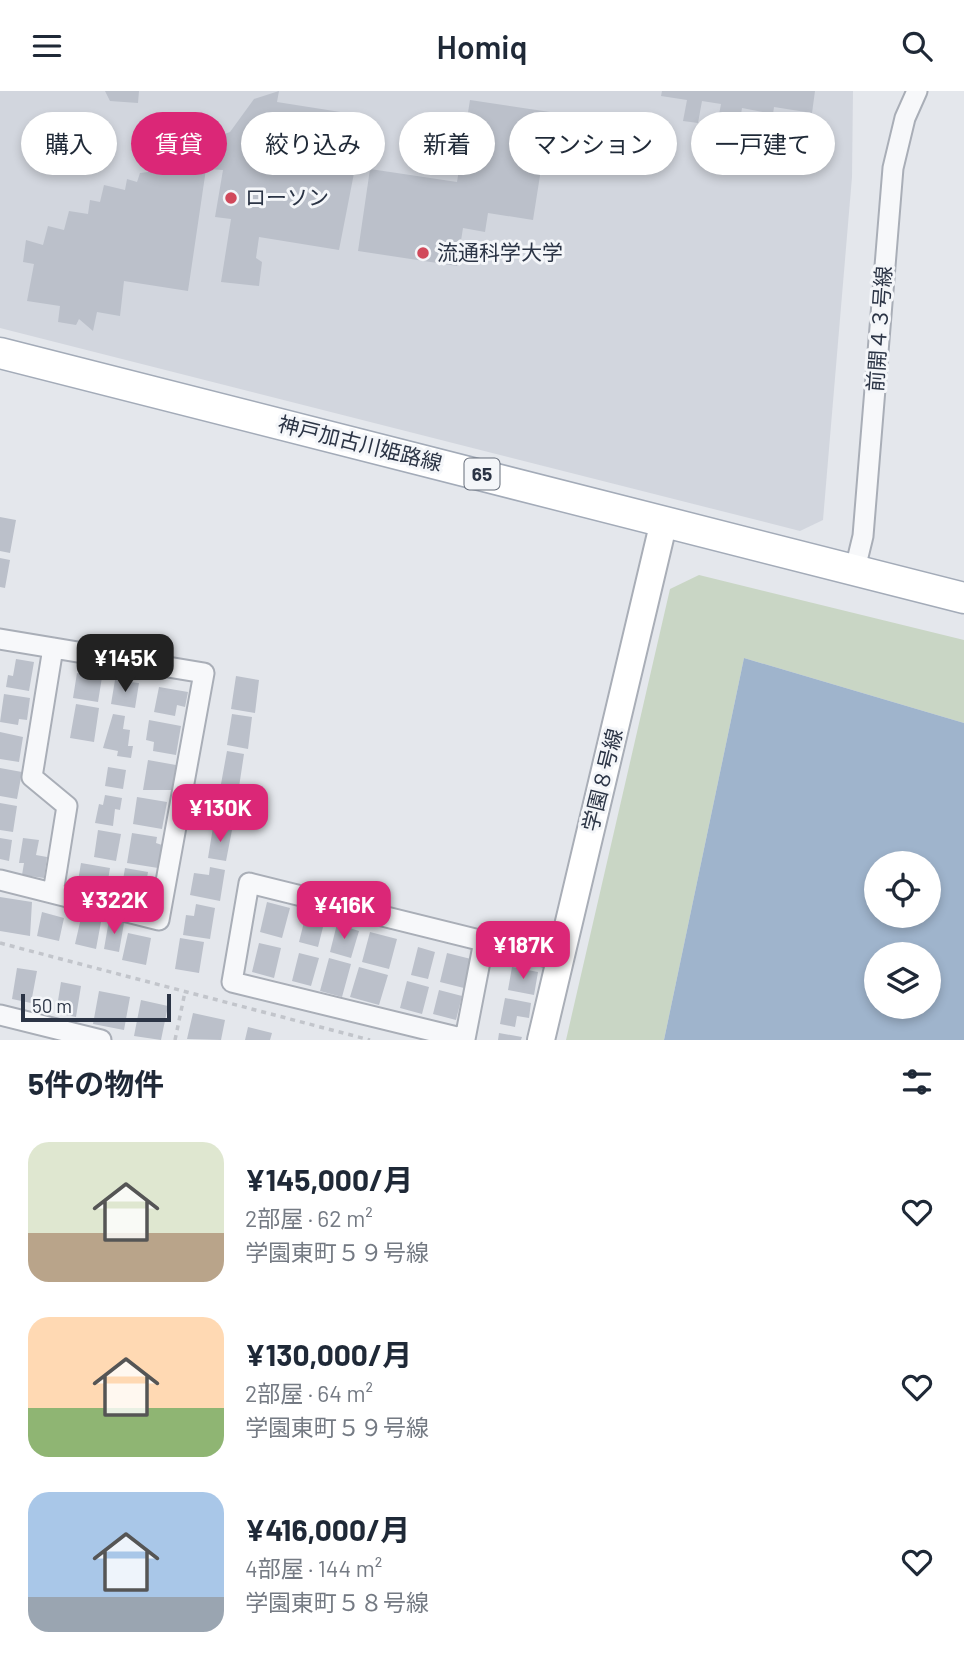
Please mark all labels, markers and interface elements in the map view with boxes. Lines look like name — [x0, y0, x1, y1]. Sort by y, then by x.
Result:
icon: menu — [28, 27, 66, 65]
text: Homiq — [437, 27, 527, 65]
icon: search — [898, 27, 936, 65]
chip: 購入 — [21, 112, 117, 175]
chip: 賃貸 — [131, 112, 227, 175]
chip: 絞り込み — [241, 112, 385, 175]
chip: 新着 — [399, 112, 495, 175]
chip: マンション — [509, 112, 677, 175]
chip: 一戸建て — [691, 112, 835, 175]
place label: ローソン — [245, 184, 329, 209]
marker: ローソン — [223, 190, 239, 206]
place label: 流通科学大学 — [437, 239, 563, 264]
marker: 流通科学大学 — [415, 245, 431, 261]
street label: 前開４３号線 — [862, 265, 895, 393]
street label: 神戸加古川姫路線 — [276, 410, 445, 475]
road number: 65 — [464, 459, 500, 489]
pin: ¥145K — [76, 635, 174, 694]
text: ¥145K — [93, 643, 157, 671]
street label: 学園８号線 — [577, 726, 626, 834]
pin: ¥130K — [171, 785, 269, 844]
text: ¥130K — [188, 793, 252, 821]
map controls — [864, 851, 941, 1019]
button: locate — [864, 851, 941, 928]
pin: ¥322K — [65, 877, 163, 936]
pin: ¥416K — [295, 881, 393, 941]
text: ¥322K — [80, 885, 148, 913]
text: ¥416K — [313, 890, 375, 918]
pin: ¥187K — [474, 921, 572, 981]
text: ¥187K — [492, 930, 554, 958]
button: layers — [864, 942, 941, 1019]
scale bar — [21, 991, 172, 1023]
text: 50 m — [32, 994, 72, 1017]
icon: filters — [898, 1063, 936, 1101]
text: 5件の物件 — [28, 1065, 164, 1101]
text: ¥145,000/月 — [245, 1161, 413, 1197]
icon: home — [84, 1170, 168, 1254]
icon: heart — [898, 1193, 936, 1231]
text: 2部屋 · 62 m² — [245, 1204, 373, 1232]
text: 学園東町５９号線 — [245, 1238, 429, 1266]
text: ¥130,000/月 — [245, 1336, 412, 1372]
icon: home — [84, 1345, 168, 1429]
icon: heart — [898, 1368, 936, 1406]
text: 2部屋 · 64 m² — [245, 1379, 373, 1407]
text: 学園東町５９号線 — [245, 1413, 429, 1441]
text: ¥416,000/月 — [245, 1511, 410, 1547]
icon: home — [84, 1520, 168, 1604]
icon: heart — [898, 1543, 936, 1581]
text: 4部屋 · 144 m² — [245, 1554, 382, 1582]
text: 学園東町５８号線 — [245, 1588, 429, 1616]

